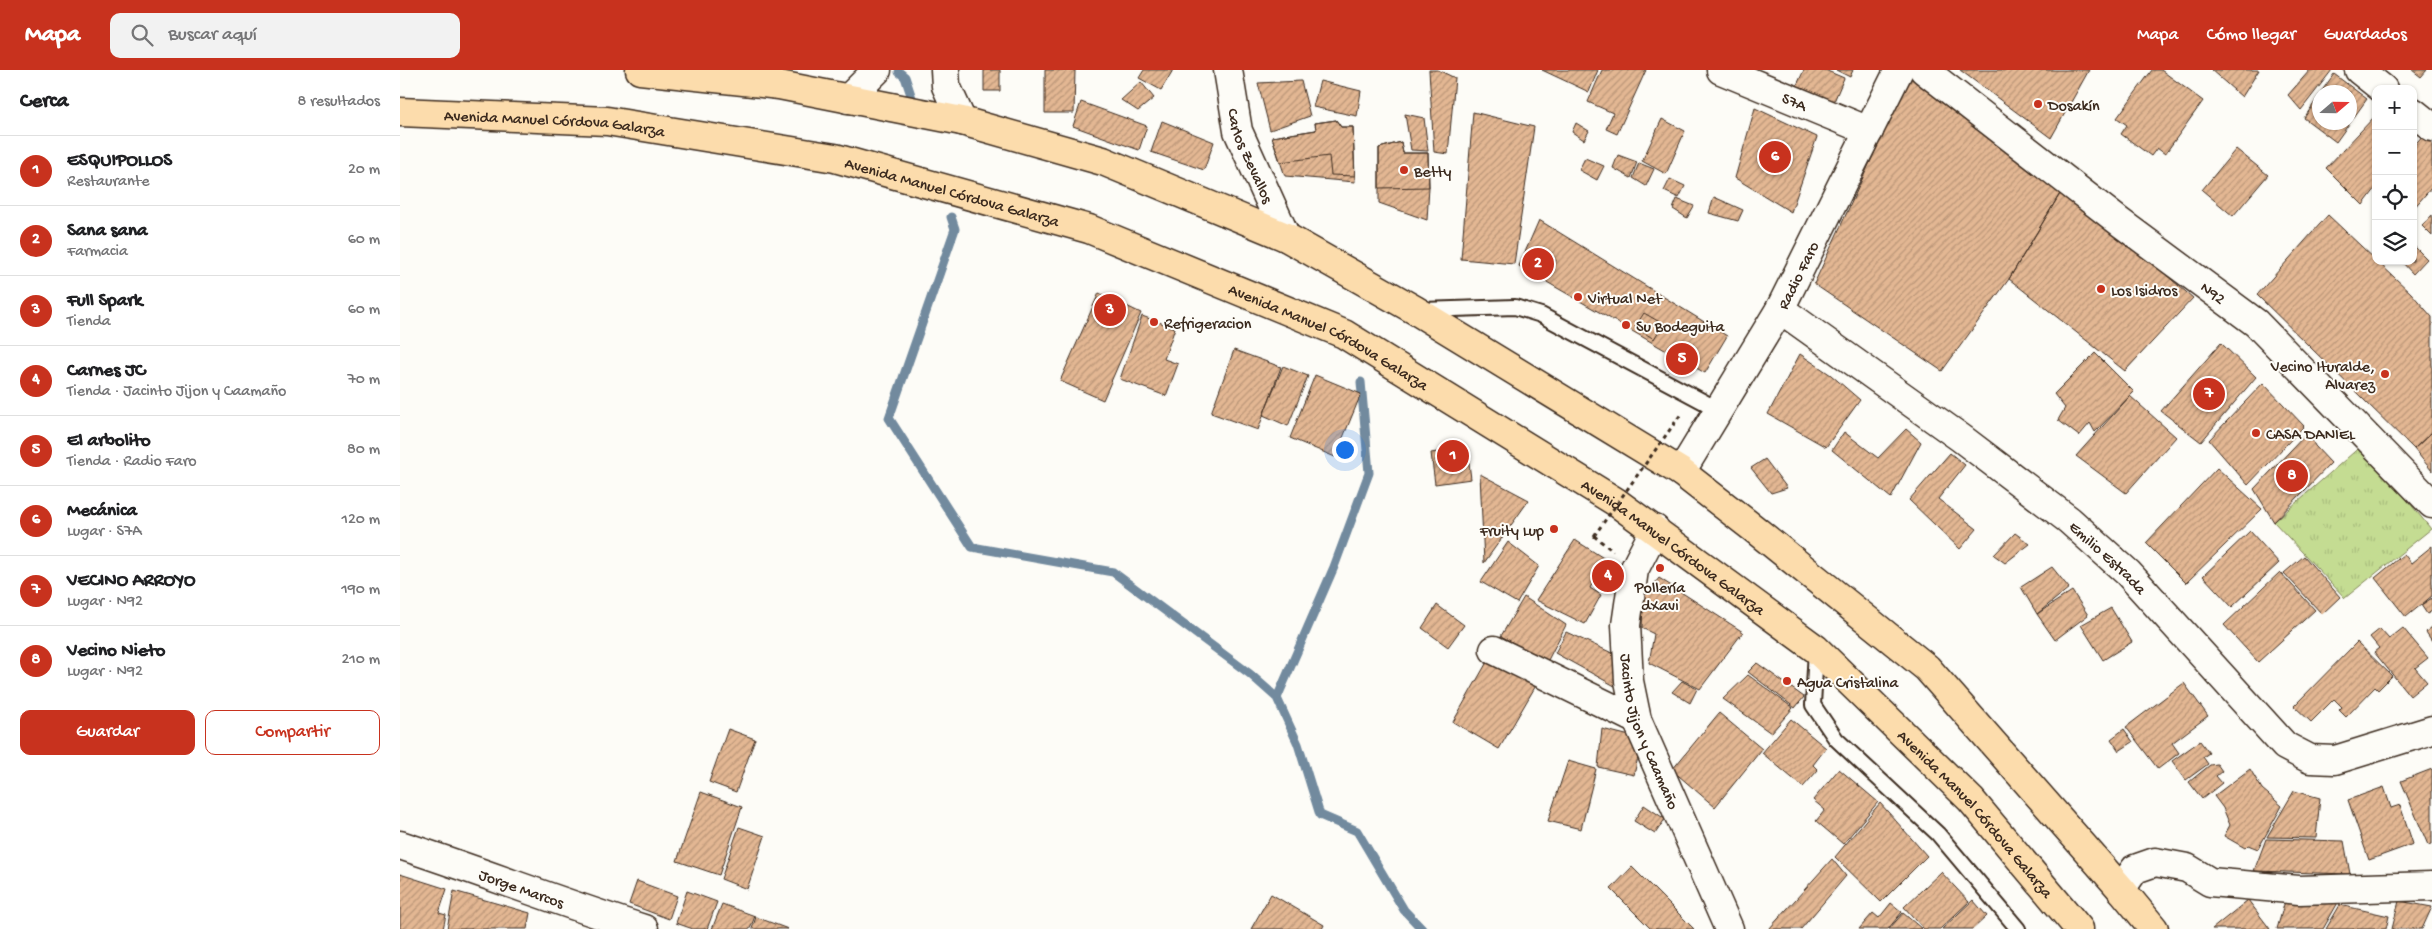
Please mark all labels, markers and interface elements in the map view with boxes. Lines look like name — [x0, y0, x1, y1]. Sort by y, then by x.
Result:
search box — [110, 13, 460, 58]
text: Mapa — [25, 21, 80, 50]
icon: search — [128, 21, 156, 49]
text: Buscar aquí — [168, 24, 257, 47]
text: Mapa — [2137, 25, 2178, 46]
text: Cómo llegar — [2206, 25, 2296, 46]
text: Guardados — [2324, 25, 2407, 46]
north arrow — [2312, 85, 2357, 130]
map controls — [2372, 85, 2417, 265]
button: + — [2372, 85, 2417, 130]
text: Cerca — [20, 90, 68, 115]
street label: S7A — [1778, 90, 1810, 118]
text: 8 resultados — [298, 93, 380, 112]
marker: Dosakín — [2032, 98, 2044, 110]
place label: Dosakín — [2047, 98, 2100, 117]
street label: Carlos Zevallos — [1221, 107, 1276, 208]
street label: Avenida Manuel Córdova Galarza — [444, 108, 667, 143]
button: − — [2372, 130, 2417, 175]
pin: 6 — [1759, 138, 1791, 176]
text: ESQUIPOLLOS — [67, 150, 172, 173]
street label: Avenida Manuel Córdova Galarza — [842, 155, 1062, 233]
text: 1 — [33, 161, 39, 180]
text: 20 m — [348, 161, 380, 180]
marker: Betty — [1398, 164, 1410, 176]
place label: Betty — [1413, 164, 1452, 183]
text: Restaurante — [67, 173, 149, 192]
button: locate — [2372, 175, 2417, 220]
text: Sana sana — [67, 220, 148, 243]
button: layers — [2372, 220, 2417, 265]
text: 2 — [32, 231, 40, 250]
text: 60 m — [348, 231, 380, 250]
street label: Radio Faro — [1775, 239, 1825, 313]
text: Farmacia — [67, 243, 128, 262]
pin: 2 — [1522, 245, 1554, 283]
street label: N92 — [2196, 279, 2228, 310]
street label: Avenida Manuel Córdova Galarza — [1225, 281, 1432, 397]
marker: Los Isidros — [2095, 283, 2107, 295]
place label: Los Isidros — [2111, 283, 2178, 302]
text: Full Spark — [67, 290, 142, 313]
pin: 3 — [1094, 291, 1126, 329]
marker: Virtual Net — [1572, 291, 1584, 303]
place label: Virtual Net — [1587, 291, 1663, 310]
text: 3 — [32, 301, 40, 320]
text: 60 m — [348, 301, 380, 320]
text: Tienda — [67, 313, 111, 332]
marker: Refrigeracion — [1148, 316, 1160, 328]
place label: Refrigeracion — [1164, 316, 1252, 335]
marker: Su Bodeguita — [1620, 319, 1632, 331]
place label: Su Bodeguita — [1636, 319, 1725, 338]
pin: 5 — [1666, 340, 1698, 378]
place label: Vecino Ituralde, Alvarez — [2270, 359, 2376, 396]
text: Carnes JC — [67, 360, 145, 383]
marker: Vecino Ituralde, Alvarez — [2379, 368, 2391, 380]
text: 4 — [32, 371, 40, 390]
text: 70 m — [347, 371, 380, 390]
pin: 7 — [2193, 375, 2225, 413]
text: Tienda · Jacinto Jijon y Caamaño — [67, 383, 286, 402]
marker: CASA DANIEL — [2250, 427, 2262, 439]
place label: CASA DANIEL — [2266, 427, 2356, 446]
text: El arbolito — [67, 430, 151, 453]
your location — [1332, 437, 1358, 463]
pin: 1 — [1437, 437, 1469, 475]
text: 5 — [32, 441, 40, 460]
text: 80 m — [347, 441, 380, 460]
text: Tienda · Radio Faro — [67, 453, 197, 472]
pin: 8 — [2276, 457, 2308, 495]
street label: Avenida Manuel Córdova Galarza — [1577, 477, 1768, 622]
text: Mecánica — [67, 500, 137, 523]
text: 6 — [32, 511, 40, 530]
text: 120 m — [341, 511, 380, 530]
street label: Emilio Estrada — [2064, 519, 2150, 601]
text: Lugar · S7A — [67, 523, 142, 542]
place label: Fruity Lup — [1479, 523, 1544, 542]
marker: Fruity Lup — [1548, 523, 1560, 535]
pin: 4 — [1592, 557, 1624, 595]
marker: Pollería dXavi — [1654, 562, 1666, 574]
text: VECINO ARROYO — [67, 570, 195, 593]
place label: Pollería dXavi — [1634, 580, 1686, 617]
text: 7 — [32, 581, 40, 600]
text: 190 m — [341, 581, 380, 600]
text: Lugar · N92 — [67, 593, 143, 612]
text: Vecino Nieto — [67, 640, 165, 663]
text: 8 — [32, 651, 40, 670]
text: 210 m — [341, 651, 380, 670]
street label: Jacinto Jijon y Caamaño — [1615, 653, 1681, 813]
text: Lugar · N92 — [67, 663, 143, 682]
marker: Agua Cristalina — [1781, 675, 1793, 687]
place label: Agua Cristalina — [1797, 675, 1899, 694]
button: Guardar — [20, 710, 195, 755]
button: Compartir — [205, 710, 380, 755]
street label: Avenida Manuel Córdova Galarza — [1892, 727, 2056, 904]
street label: Jorge Marcos — [476, 867, 567, 915]

